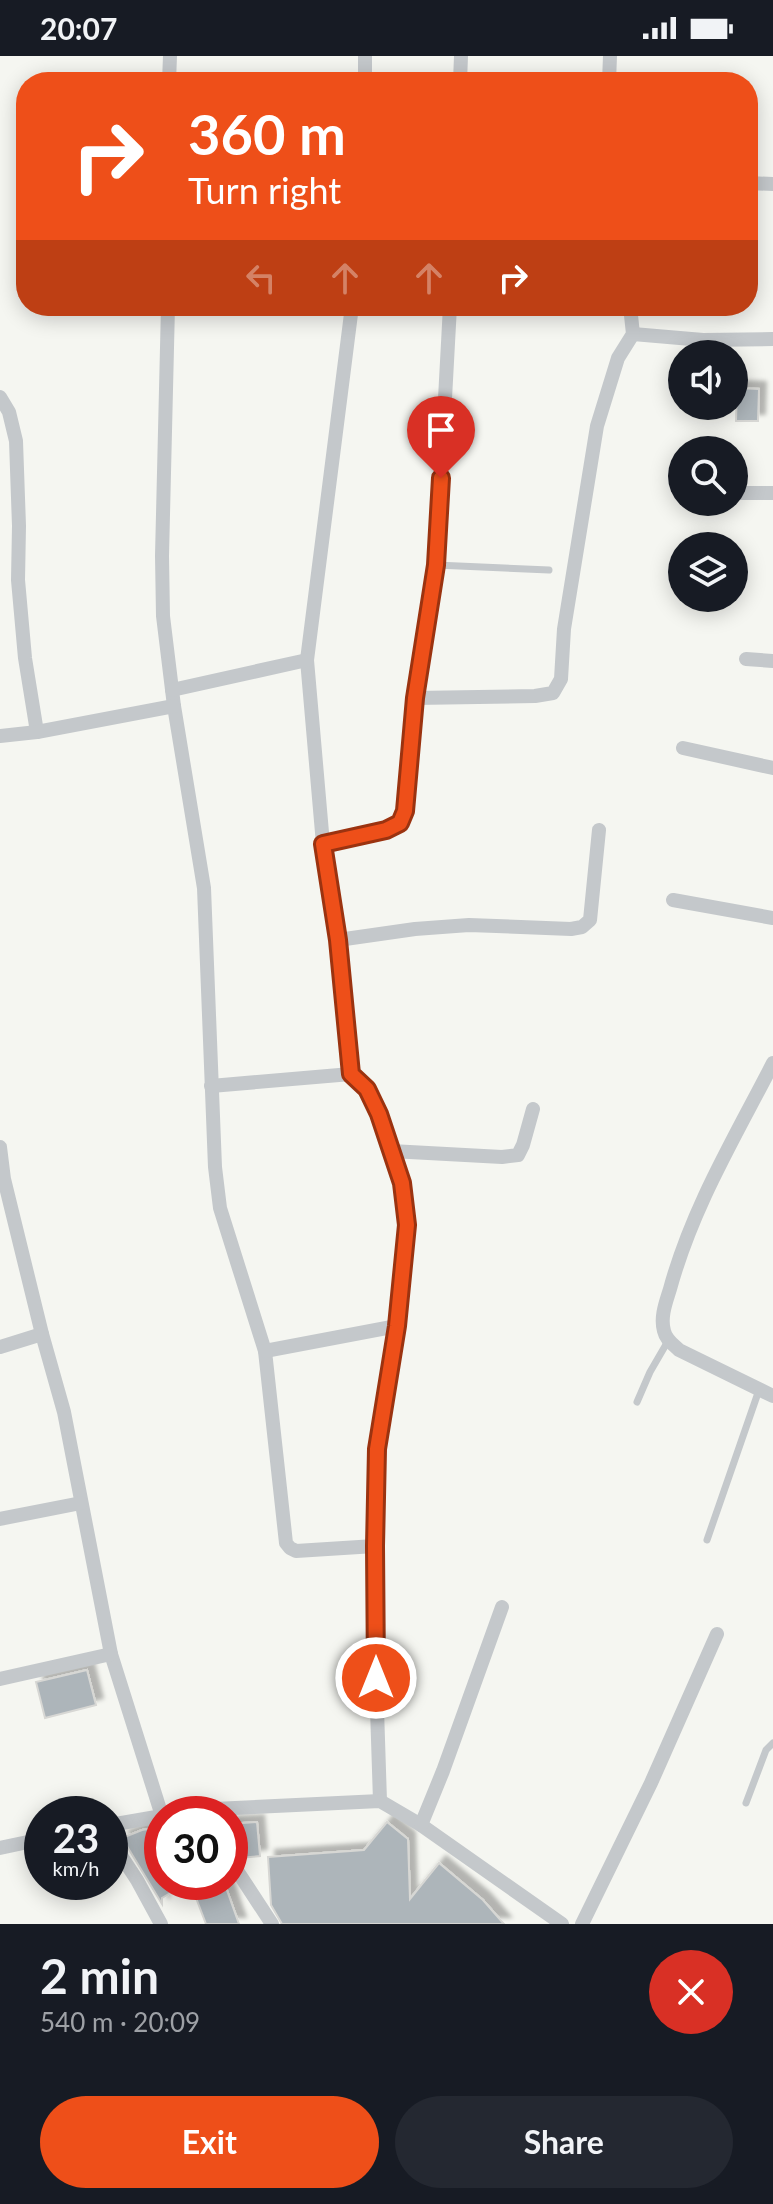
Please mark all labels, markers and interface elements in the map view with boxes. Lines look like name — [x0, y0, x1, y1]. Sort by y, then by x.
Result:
text: 20:07 — [40, 10, 117, 46]
text: 360 m — [188, 100, 346, 167]
icon: right — [56, 104, 160, 208]
text: Turn right — [188, 168, 341, 212]
icon: left — [239, 256, 283, 300]
icon: ahead — [323, 256, 367, 300]
icon: ahead — [407, 256, 451, 300]
icon: right — [491, 256, 535, 300]
map controls — [668, 340, 748, 612]
button: sound — [668, 340, 748, 420]
pin — [407, 396, 475, 478]
icon: arrive — [419, 408, 463, 452]
button: search — [668, 436, 748, 516]
button: layers — [668, 532, 748, 612]
position arrow — [334, 1636, 418, 1720]
speed limit sign: 30 — [144, 1796, 248, 1900]
text: 23 — [53, 1814, 99, 1862]
text: km/h — [53, 1856, 99, 1880]
text: 2 min — [40, 1947, 159, 2004]
button: close — [649, 1950, 733, 2034]
text: 540 m · 20:09 — [40, 2006, 200, 2038]
button: Exit — [40, 2096, 379, 2188]
button: Share — [395, 2096, 733, 2188]

